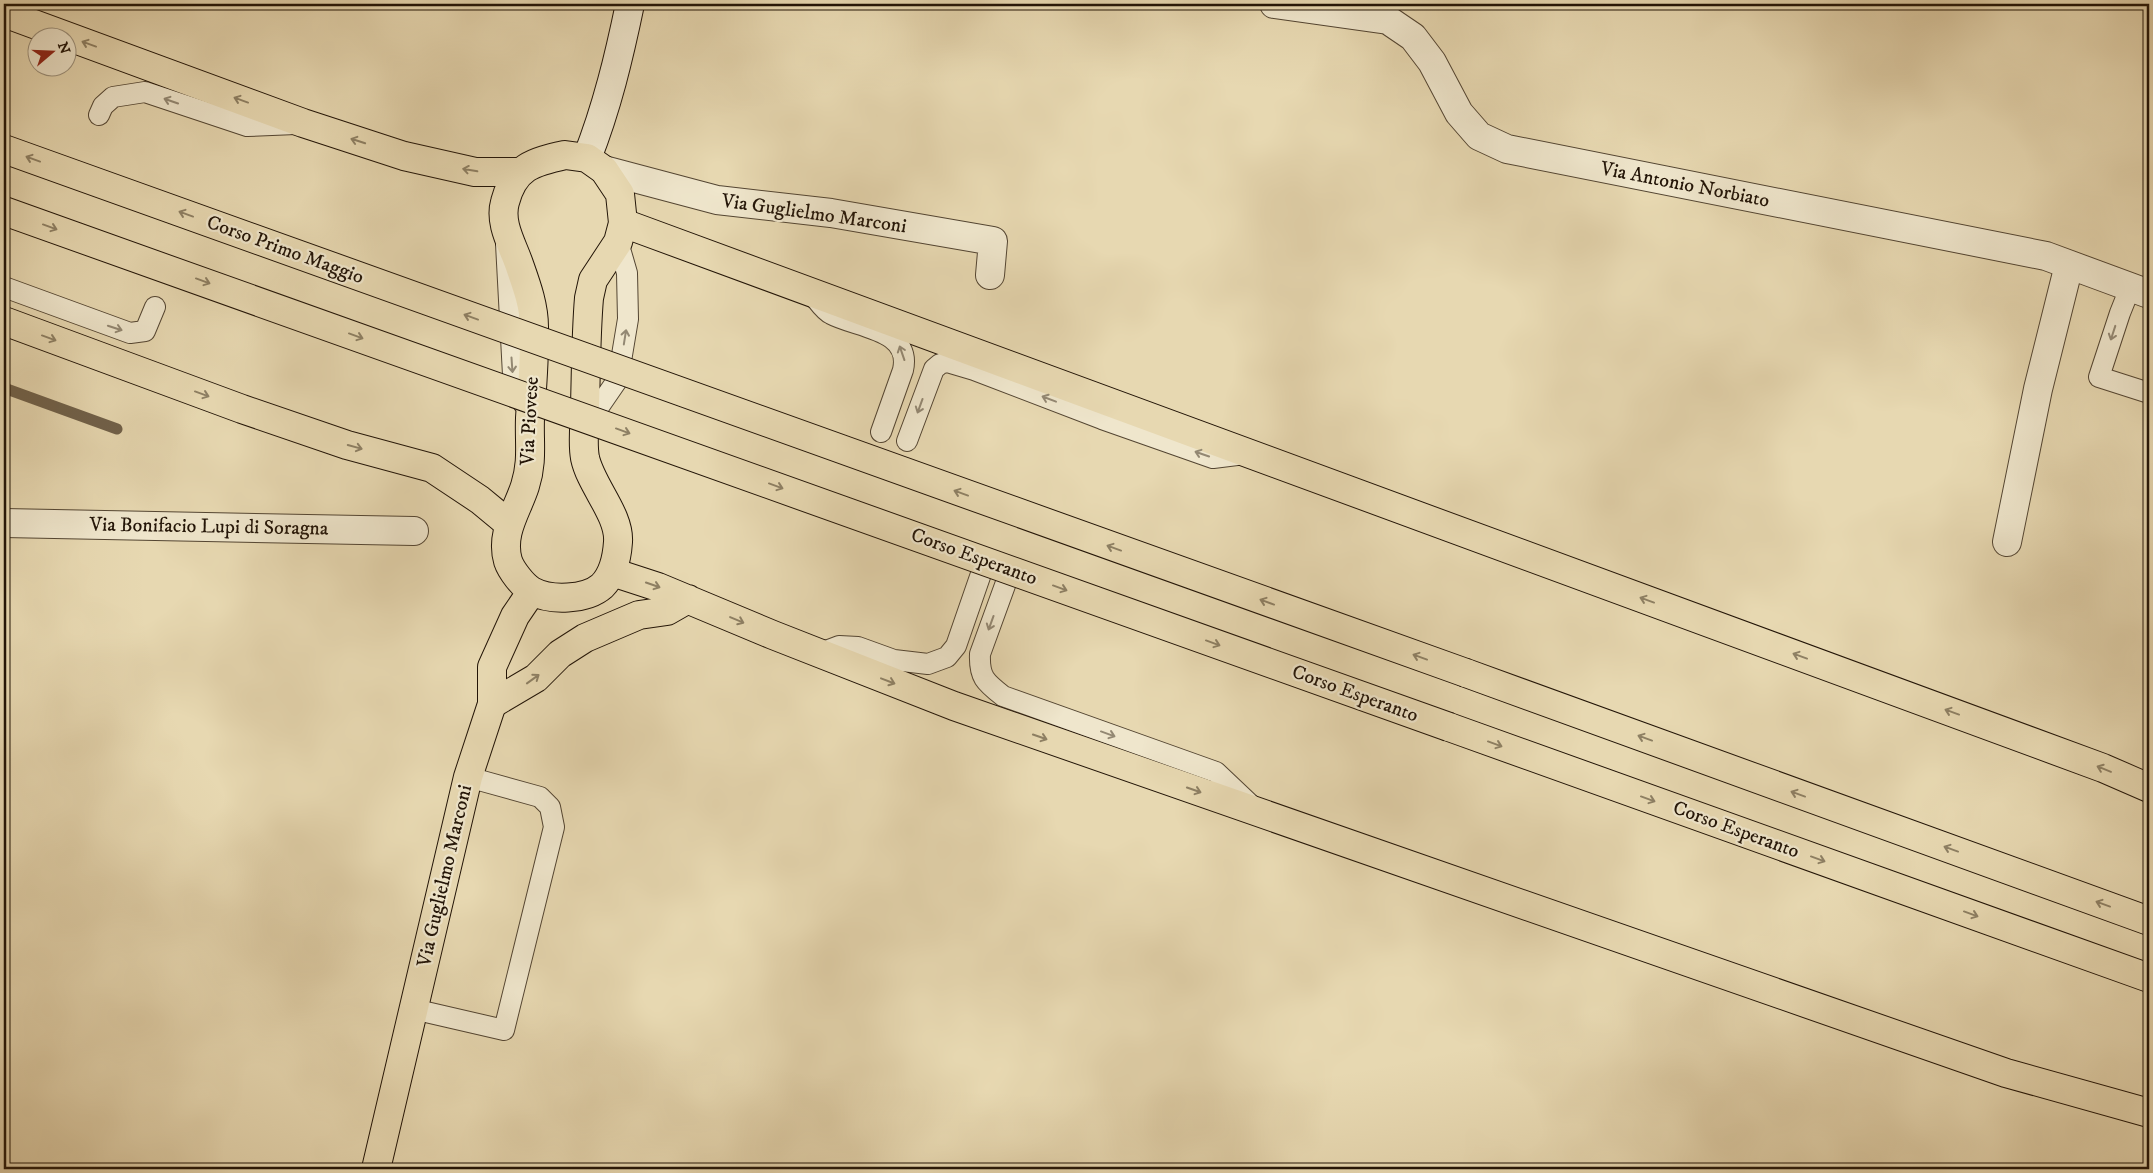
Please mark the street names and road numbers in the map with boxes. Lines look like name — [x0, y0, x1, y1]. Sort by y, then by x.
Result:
street label: Via Antonio Norbiato — [1597, 156, 1772, 214]
street label: Via Guglielmo Marconi — [719, 189, 908, 239]
street label: Corso Primo Maggio — [203, 210, 367, 290]
street label: Via Piovese — [515, 376, 545, 467]
street label: Via Bonifacio Lupi di Soragna — [88, 512, 329, 542]
street label: Corso Esperanto — [907, 523, 1041, 591]
street label: Corso Esperanto — [1288, 660, 1422, 728]
street label: Via Guglielmo Marconi — [412, 782, 478, 971]
street label: Corso Esperanto — [1669, 796, 1803, 864]

